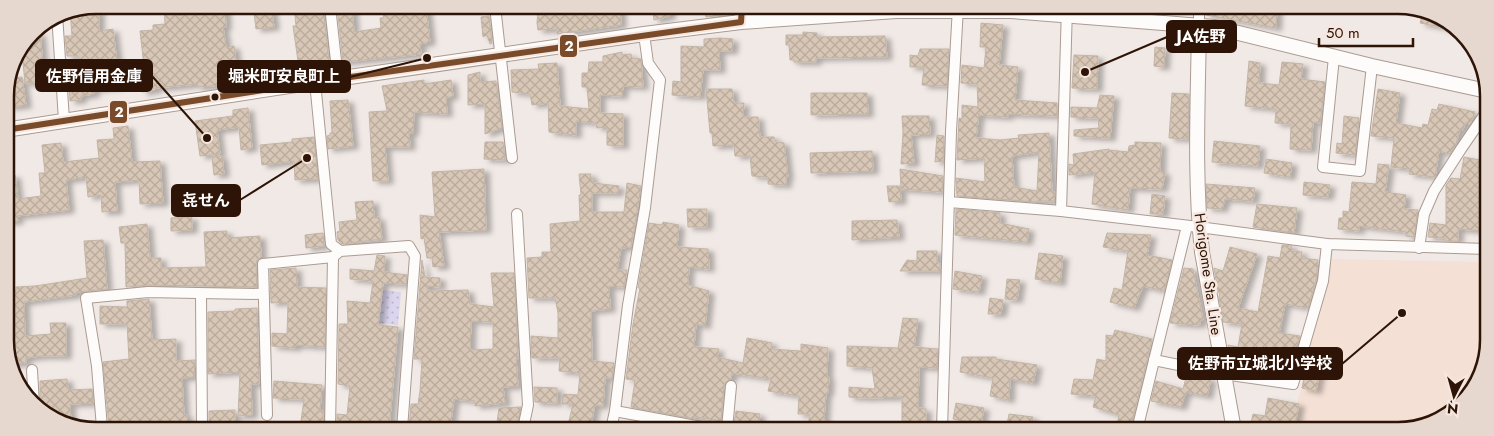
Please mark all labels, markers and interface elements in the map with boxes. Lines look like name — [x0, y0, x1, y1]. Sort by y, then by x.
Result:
scale bar — [1319, 15, 1413, 47]
callout: JA佐野 — [1167, 21, 1236, 52]
text: 50 m — [1326, 22, 1360, 44]
text: JA佐野 — [1173, 25, 1226, 48]
line badge: 2 — [559, 34, 578, 58]
text: 2 — [564, 36, 574, 56]
callout: 佐野信用金庫 — [36, 60, 152, 91]
callout: 堀米町安良町上 — [218, 61, 350, 92]
text: 佐野信用金庫 — [45, 65, 142, 88]
text: 堀米町安良町上 — [228, 65, 340, 88]
unlabelled marker — [210, 92, 220, 102]
line badge: 2 — [109, 100, 128, 124]
text: 2 — [114, 102, 124, 122]
callout: 㐂せん — [172, 185, 240, 216]
text: 㐂せん — [182, 189, 230, 212]
street label: Horigome Sta. Line — [1189, 212, 1227, 337]
callout: 佐野市立城北小学校 — [1178, 348, 1342, 379]
text: 佐野市立城北小学校 — [1187, 352, 1332, 375]
north arrow — [1429, 371, 1479, 421]
text: N — [1446, 398, 1459, 419]

